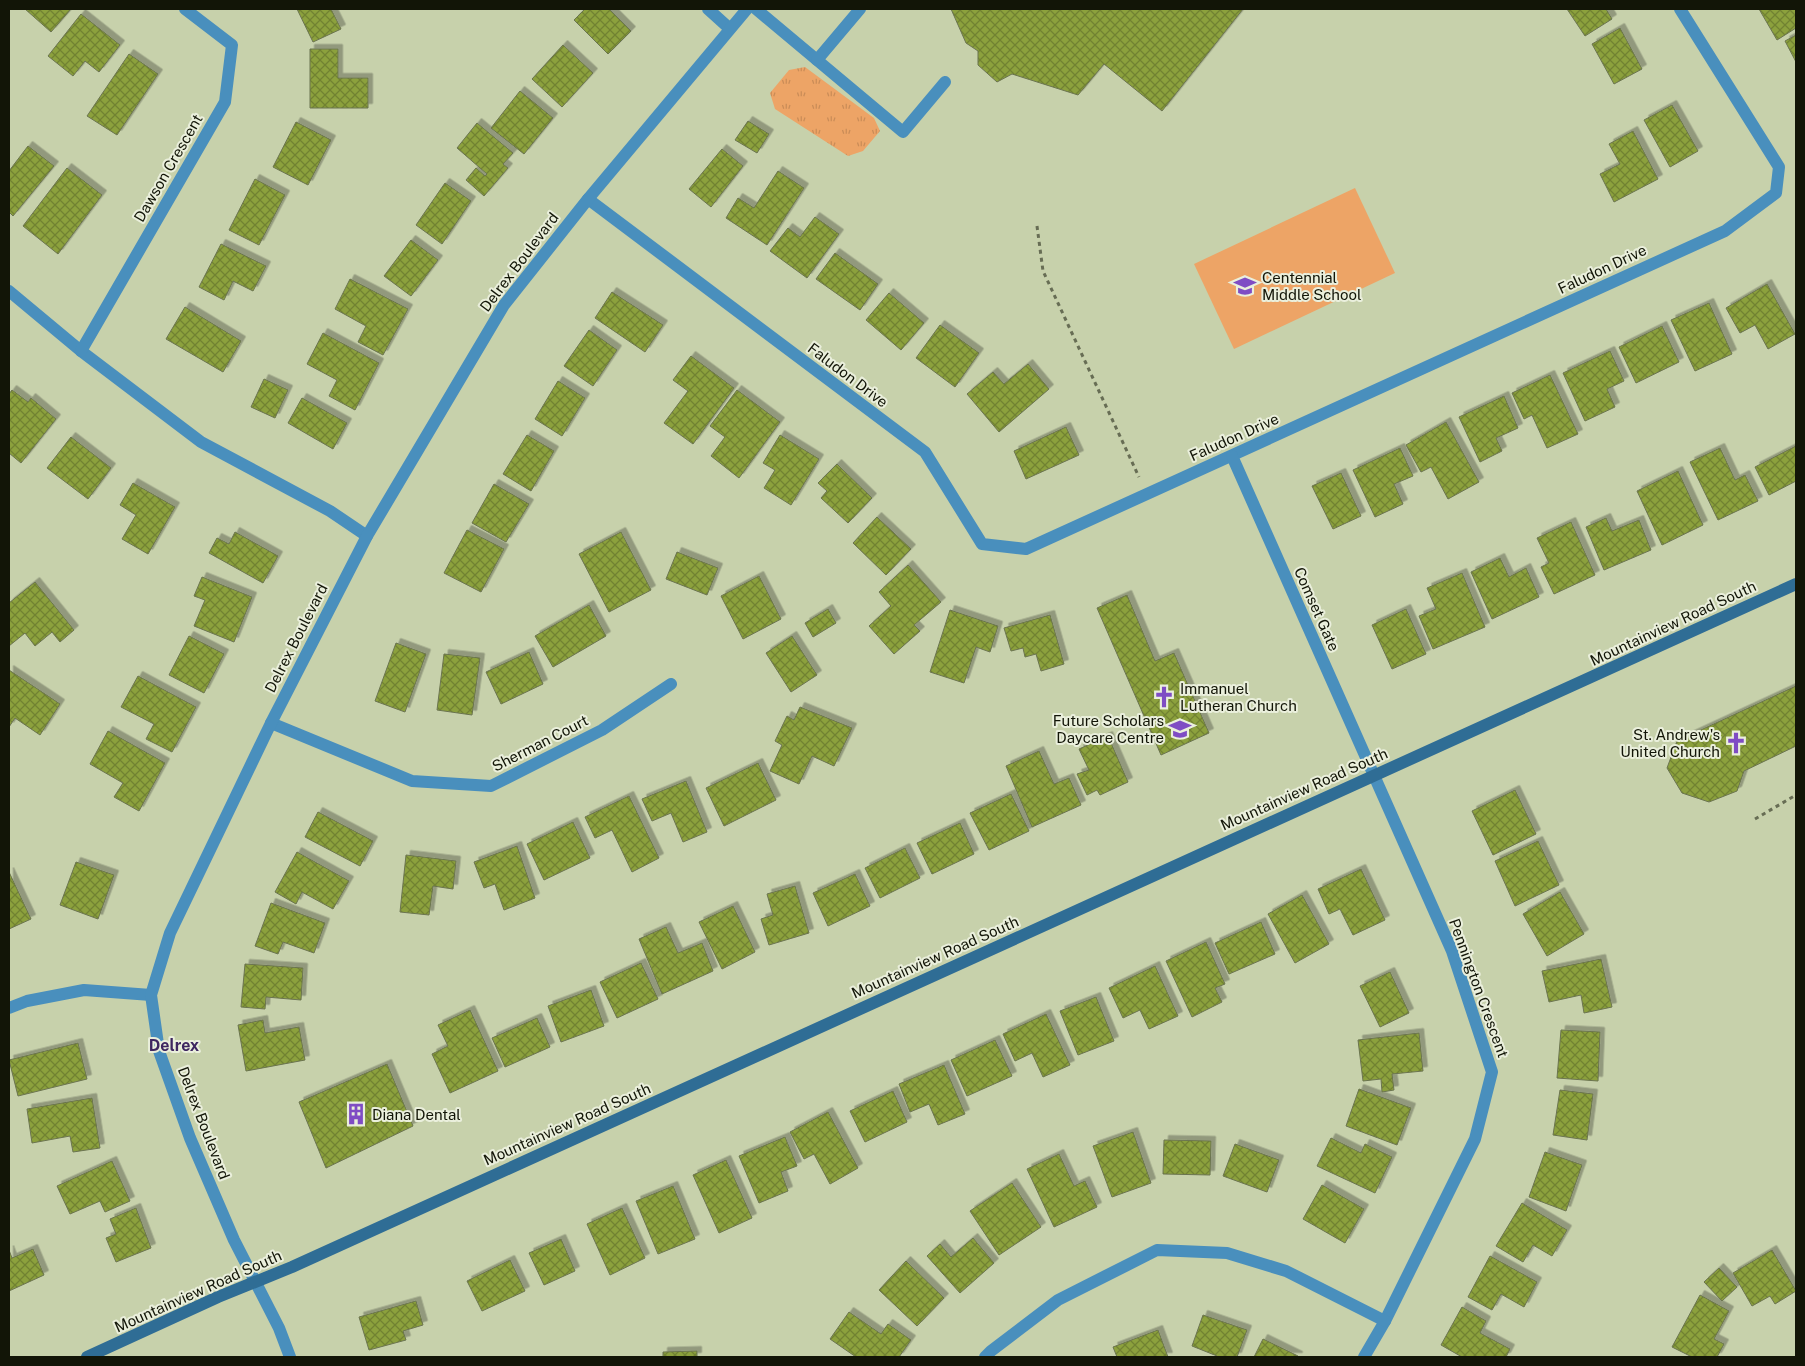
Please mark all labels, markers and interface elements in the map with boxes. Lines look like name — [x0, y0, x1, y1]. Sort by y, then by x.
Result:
street label: Dawson Crescent — [130, 111, 206, 225]
street label: Delrex Boulevard — [476, 209, 562, 315]
street label: Faludon Drive — [1555, 241, 1649, 297]
place label: Centennial Middle School — [1262, 269, 1361, 303]
school or university icon: Centennial Middle School — [1232, 273, 1258, 299]
street label: Faludon Drive — [805, 339, 891, 411]
street label: Faludon Drive — [1187, 410, 1281, 464]
street label: Comset Gate — [1291, 564, 1343, 654]
street label: Mountainview Road South — [1587, 577, 1759, 669]
street label: Delrex Boulevard — [261, 581, 331, 695]
place label: Immanuel Lutheran Church — [1180, 680, 1297, 714]
church icon: Immanuel Lutheran Church — [1151, 684, 1177, 710]
street label: Sherman Court — [489, 711, 591, 775]
place label: Future Scholars Daycare Centre — [1053, 712, 1164, 746]
school or university icon: Future Scholars Daycare Centre — [1167, 716, 1193, 742]
place label: St. Andrew's United Church — [1620, 726, 1720, 760]
church icon: St. Andrew's United Church — [1723, 730, 1749, 756]
street label: Mountainview Road South — [1218, 744, 1390, 834]
street label: Mountainview Road South — [849, 912, 1021, 1002]
street label: Pennington Crescent — [1446, 916, 1512, 1060]
district label: Delrex — [149, 1036, 200, 1055]
street label: Delrex Boulevard — [175, 1064, 233, 1182]
street label: Mountainview Road South — [481, 1079, 653, 1169]
building icon: Diana Dental — [343, 1101, 369, 1127]
place label: Diana Dental — [372, 1106, 461, 1123]
street label: Mountainview Road South — [112, 1246, 284, 1336]

